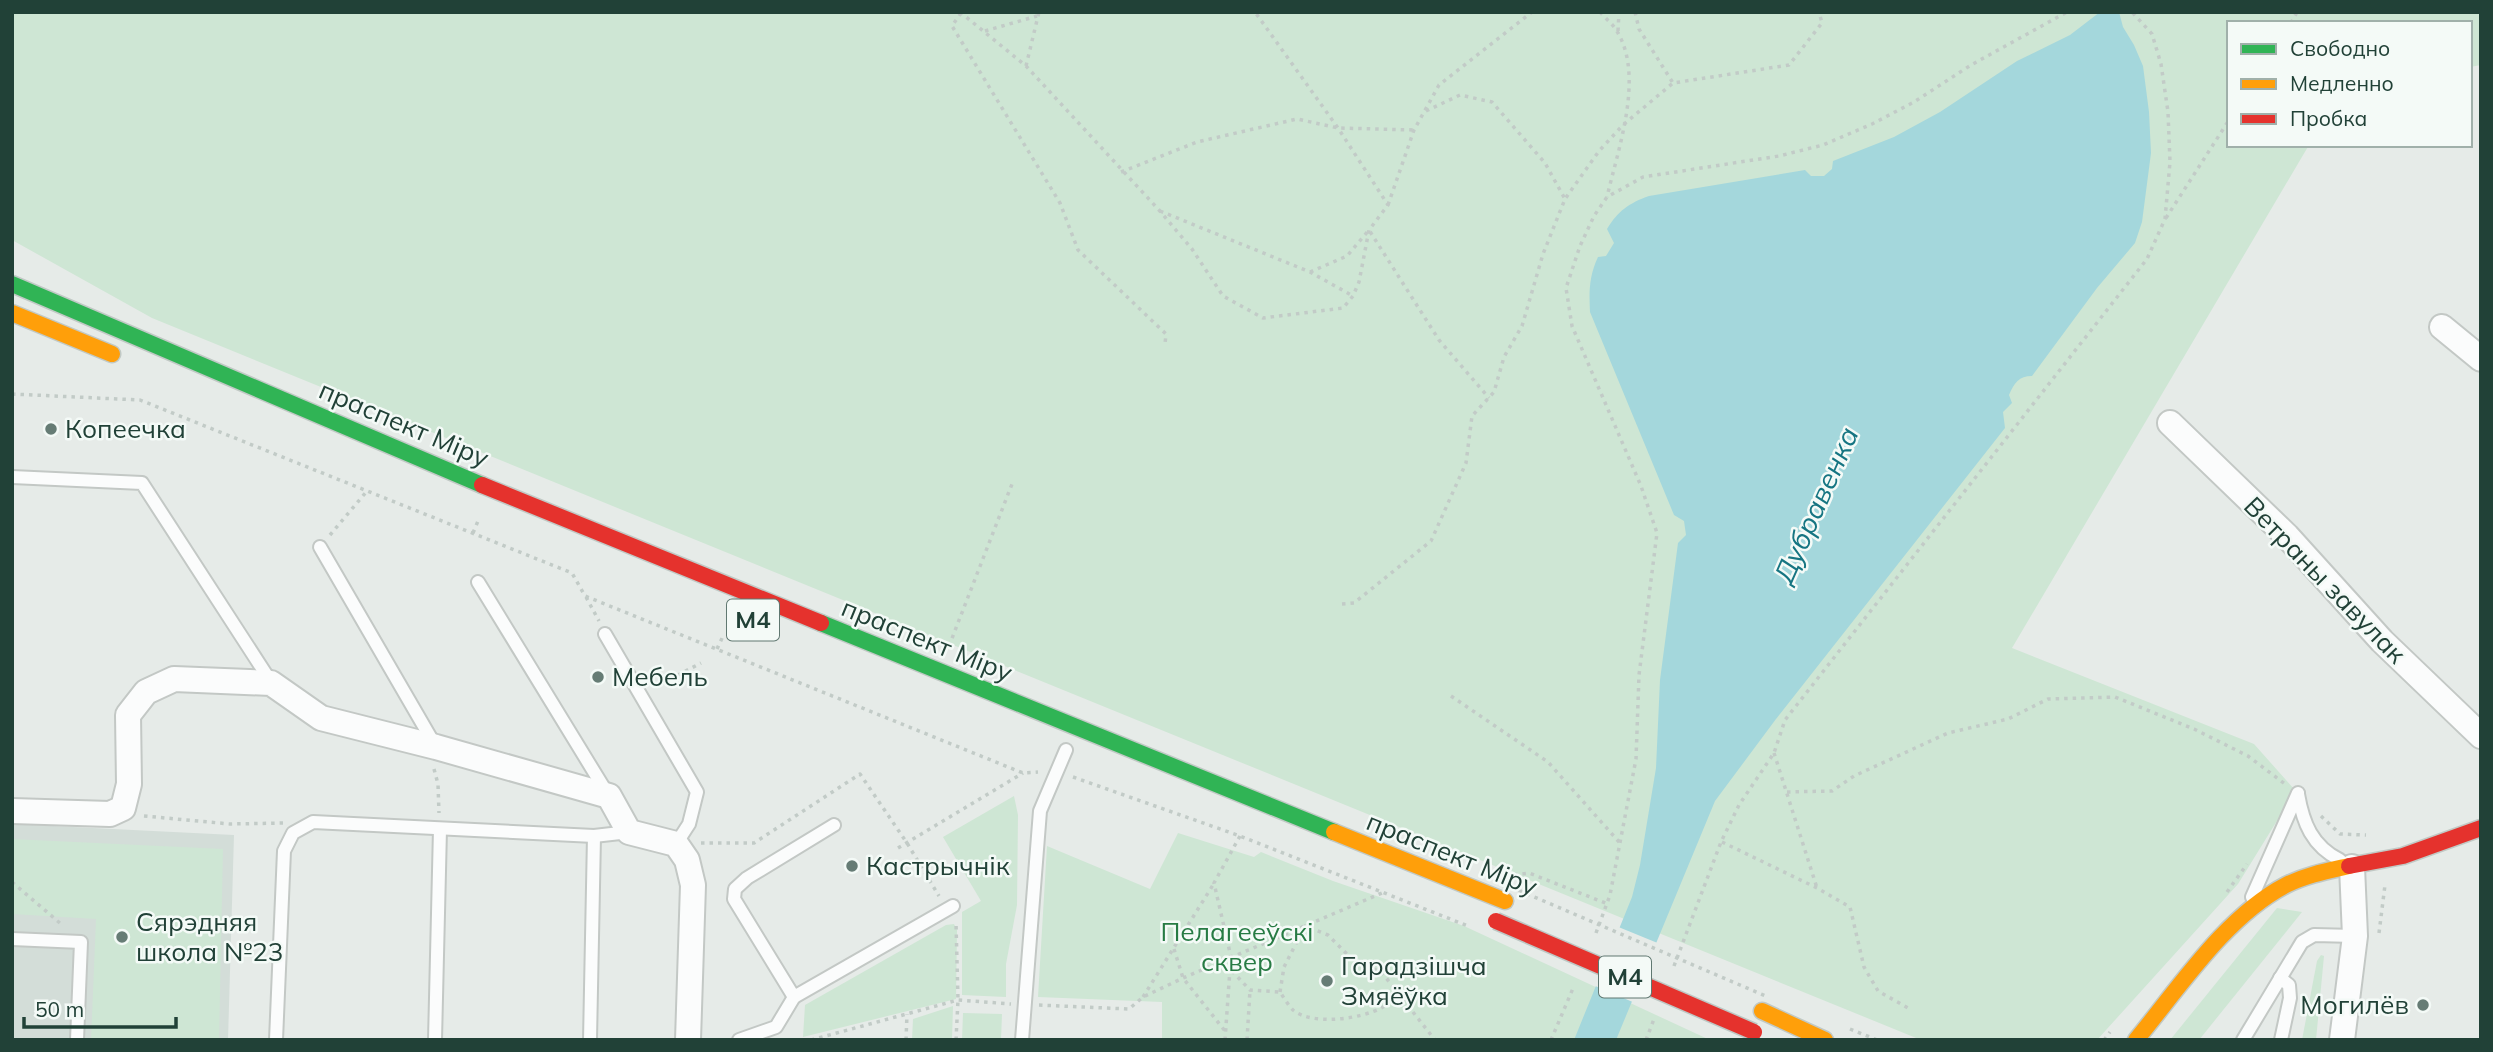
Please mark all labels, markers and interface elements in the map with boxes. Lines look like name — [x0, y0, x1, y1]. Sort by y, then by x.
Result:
legend — [2227, 21, 2472, 147]
text: Свободно — [2290, 35, 2390, 61]
text: Медленно — [2290, 70, 2394, 96]
text: Пробка — [2290, 105, 2367, 131]
street label: праспект Міру — [314, 373, 494, 474]
place label: Копеечка — [65, 412, 186, 445]
marker: Копеечка — [43, 421, 59, 437]
water label: Дубравенка — [1765, 421, 1866, 590]
street label: Ветраны завулак — [2237, 489, 2413, 670]
street label: праспект Міру — [837, 590, 1017, 689]
road number: М4 — [727, 600, 779, 640]
place label: Мебель — [612, 660, 708, 693]
marker: Мебель — [590, 669, 606, 685]
street label: праспект Міру — [1362, 804, 1542, 903]
place label: Кастрычнік — [866, 849, 1010, 882]
marker: Кастрычнік — [844, 858, 860, 874]
place label: Сярэдняя школа №23 — [136, 905, 283, 968]
park label: Пелагееўскі сквер — [1160, 915, 1314, 978]
marker: Сярэдняя школа №23 — [114, 929, 130, 945]
place label: Гарадзішча Змяёўка — [1341, 949, 1487, 1012]
road number: М4 — [1599, 957, 1651, 998]
marker: Гарадзішча Змяёўка — [1319, 973, 1335, 989]
scale bar — [24, 986, 177, 1030]
place label: Могилёв — [2300, 988, 2409, 1021]
text: 50 m — [35, 996, 84, 1022]
marker: Могилёв — [2415, 997, 2431, 1013]

